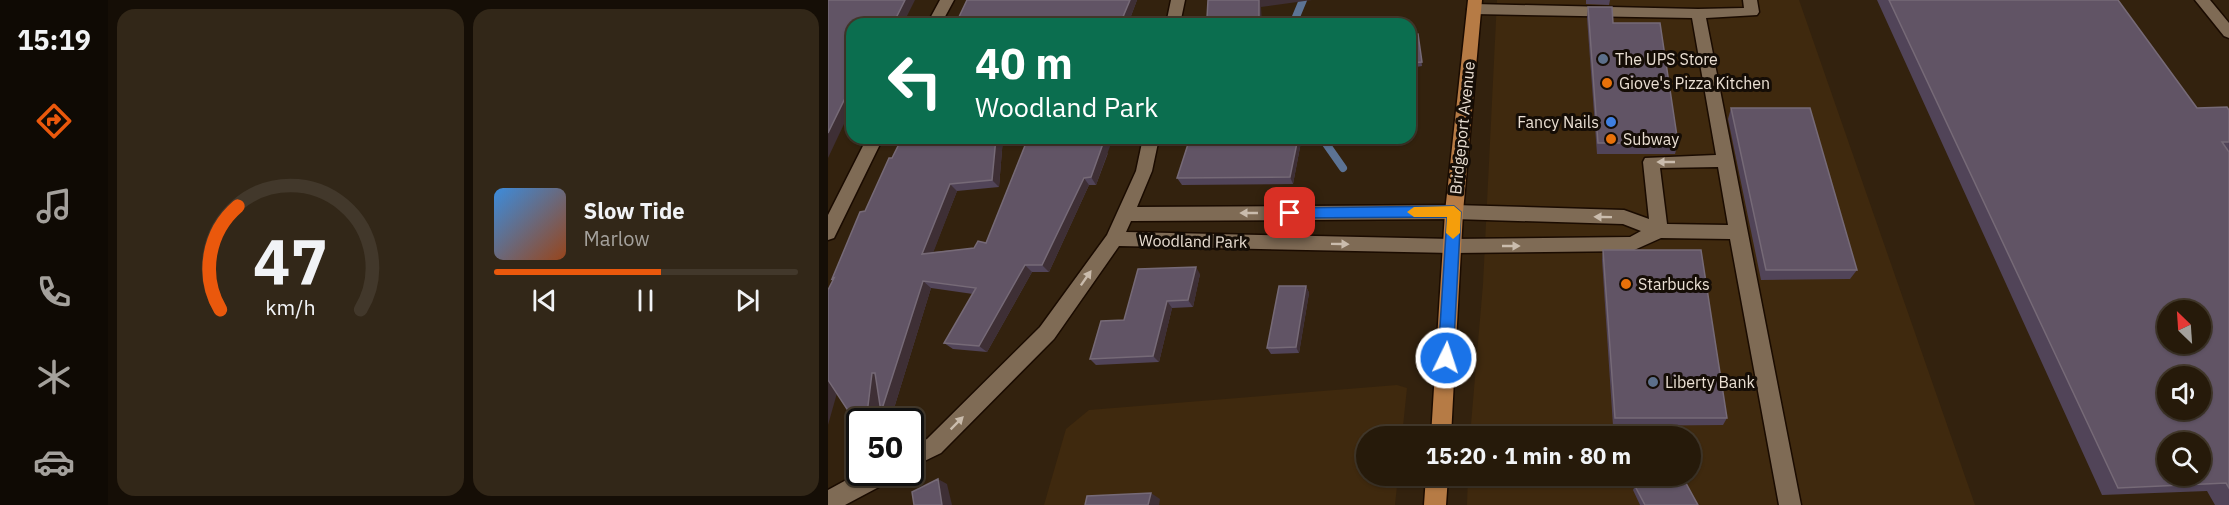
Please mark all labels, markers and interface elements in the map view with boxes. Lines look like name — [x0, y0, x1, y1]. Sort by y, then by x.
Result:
text: 15:19 — [17, 22, 91, 57]
text: 40 m — [975, 36, 1073, 91]
icon: left — [876, 42, 954, 120]
place label: The UPS Store — [1615, 49, 1718, 69]
marker: The UPS Store — [1596, 52, 1610, 66]
street label: Bridgeport Avenue — [1445, 60, 1479, 196]
place label: Giove's Pizza Kitchen — [1619, 73, 1770, 93]
marker: Giove's Pizza Kitchen — [1600, 76, 1614, 90]
text: Woodland Park — [975, 89, 1158, 124]
icon: directions — [33, 100, 75, 142]
place label: Fancy Nails — [1517, 112, 1599, 132]
marker: Fancy Nails — [1604, 115, 1618, 129]
place label: Subway — [1623, 129, 1679, 149]
marker: Subway — [1604, 132, 1618, 146]
one-way arrow — [1657, 157, 1676, 167]
icon: music — [33, 185, 75, 227]
pin — [1264, 187, 1315, 238]
text: Slow Tide — [584, 196, 685, 225]
icon: arrive — [1273, 196, 1306, 229]
one-way arrow — [1239, 208, 1258, 218]
one-way arrow — [1593, 212, 1612, 221]
text: 47 — [253, 220, 328, 301]
text: Marlow — [584, 225, 650, 252]
street label: Woodland Park — [1139, 230, 1248, 252]
one-way arrow — [1331, 239, 1350, 248]
one-way arrow — [1501, 241, 1520, 251]
icon: phone — [33, 271, 75, 313]
one-way arrow — [1080, 271, 1092, 287]
place label: Starbucks — [1638, 274, 1710, 294]
marker: Starbucks — [1619, 277, 1633, 291]
icon: previous — [528, 284, 561, 317]
icon: pause — [629, 284, 662, 317]
icon: next — [731, 284, 764, 317]
text: km/h — [265, 293, 315, 321]
north arrow — [2157, 300, 2211, 354]
map controls — [2157, 300, 2211, 486]
position arrow — [1414, 326, 1478, 390]
icon: climate — [33, 356, 75, 398]
button: sound — [2157, 366, 2211, 420]
place label: Liberty Bank — [1665, 372, 1755, 392]
marker: Liberty Bank — [1646, 375, 1660, 389]
speed limit sign: 50 — [846, 408, 924, 486]
one-way arrow — [949, 417, 963, 431]
button: search — [2157, 432, 2211, 486]
icon: car — [33, 441, 75, 483]
text: 15:20 · 1 min · 80 m — [1426, 441, 1631, 470]

